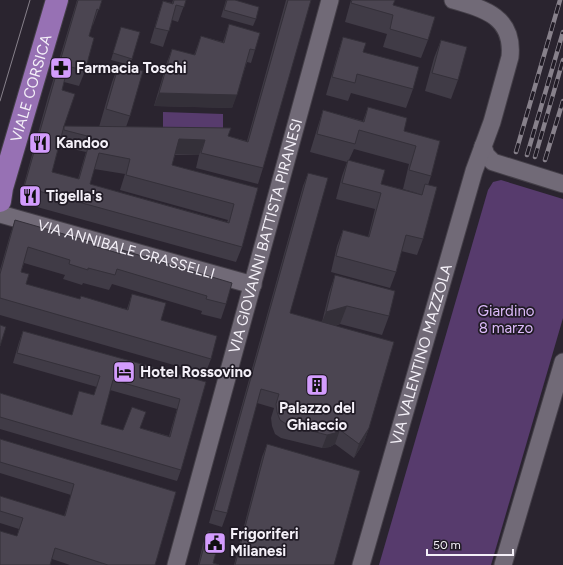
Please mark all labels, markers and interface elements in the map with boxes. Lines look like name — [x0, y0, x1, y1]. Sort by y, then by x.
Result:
street label: VIALE CORSICA — [7, 32, 55, 144]
pharmacy icon: Farmacia Toschi — [48, 55, 74, 81]
place label: Farmacia Toschi — [76, 59, 187, 77]
street label: VIA GIOVANNI BATTISTA PIRANESI — [225, 117, 306, 355]
restaurant icon: Kandoo — [27, 130, 53, 156]
place label: Kandoo — [56, 134, 109, 152]
restaurant icon: Tigella's — [17, 183, 43, 209]
place label: Tigella's — [46, 187, 102, 205]
street label: VIA ANNIBALE GRASSELLI — [35, 216, 217, 283]
street label: VIA VALENTINO MAZZOLA — [387, 262, 456, 447]
park label: Giardino 8 marzo — [478, 302, 535, 337]
hotel icon: Hotel Rossovino — [111, 359, 137, 385]
place label: Hotel Rossovino — [140, 363, 252, 381]
building icon: Palazzo del Ghiaccio — [304, 372, 330, 398]
place label: Palazzo del Ghiaccio — [279, 399, 355, 434]
place label: Frigoriferi Milanesi — [230, 525, 299, 560]
public building icon: Frigoriferi Milanesi — [202, 530, 228, 556]
scale bar — [427, 531, 513, 557]
text: 50 m — [433, 538, 461, 552]

